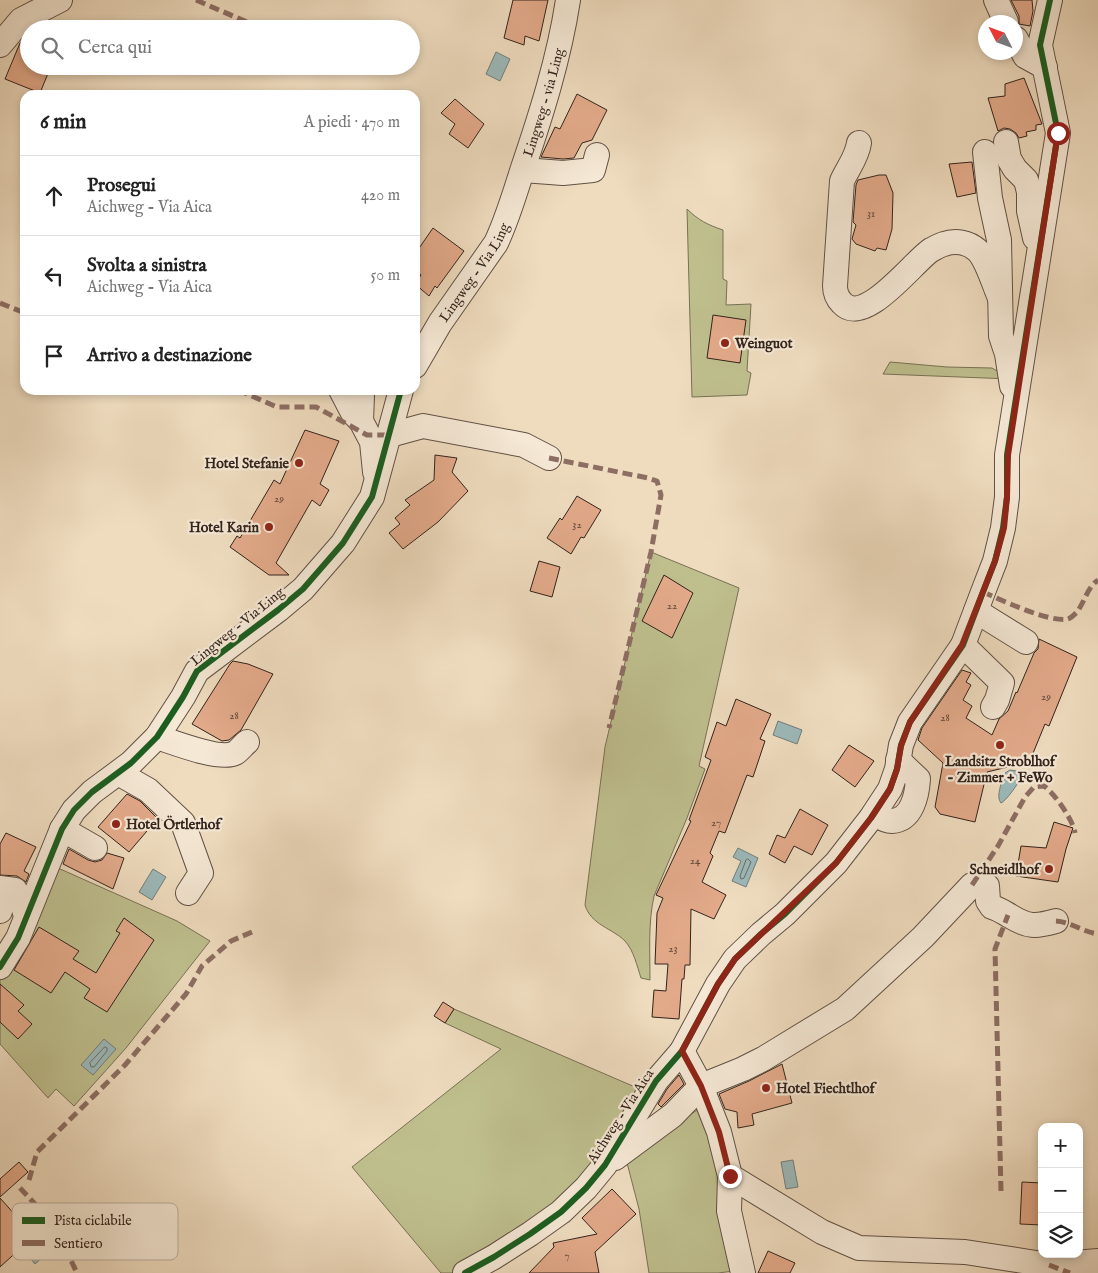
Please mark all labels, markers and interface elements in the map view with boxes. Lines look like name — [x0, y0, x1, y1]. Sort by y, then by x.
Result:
north arrow — [978, 15, 1023, 60]
search box — [20, 20, 420, 75]
icon: search — [38, 34, 66, 62]
text: Cerca qui — [78, 36, 152, 60]
street label: Lingweg - via Ling — [519, 46, 569, 159]
text: 6 min — [40, 109, 86, 136]
text: A piedi · 470 m — [304, 113, 400, 133]
route start — [1047, 122, 1070, 145]
text: Prosegui — [87, 174, 156, 198]
icon: ahead — [40, 182, 68, 210]
text: 420 m — [361, 186, 400, 206]
text: Aichweg - Via Aica — [87, 198, 212, 218]
house number: 31 — [867, 207, 875, 221]
street label: Lingweg - Via Ling — [435, 220, 514, 326]
text: Svolta a sinistra — [87, 254, 207, 278]
icon: left — [40, 262, 68, 290]
text: 50 m — [371, 266, 400, 286]
text: Aichweg - Via Aica — [87, 278, 212, 298]
place label: Weinguot — [734, 335, 793, 353]
marker: Weinguot — [719, 337, 731, 349]
icon: arrive — [40, 342, 68, 370]
text: Arrivo a destinazione — [87, 344, 252, 368]
place label: Hotel Stefanie — [204, 455, 290, 473]
marker: Hotel Stefanie — [293, 457, 305, 469]
house number: 29 — [274, 492, 284, 506]
house number: 32 — [572, 518, 582, 532]
place label: Hotel Karin — [189, 519, 260, 537]
marker: Hotel Karin — [263, 521, 275, 533]
street label: Lingweg - Via Ling — [187, 583, 288, 670]
house number: 22 — [667, 599, 677, 613]
house number: 29 — [1041, 690, 1051, 704]
house number: 28 — [229, 709, 239, 723]
house number: 28 — [940, 711, 950, 725]
marker: Landsitz Stroblhof - Zimmer + FeWo — [994, 739, 1006, 751]
place label: Landsitz Stroblhof - Zimmer + FeWo — [945, 753, 1058, 787]
place label: Hotel Örtlerhof — [126, 815, 223, 834]
house number: 27 — [711, 816, 721, 830]
marker: Hotel Örtlerhof — [110, 818, 122, 830]
house number: 24 — [690, 854, 701, 868]
place label: Schneidlhof — [970, 861, 1042, 879]
marker: Schneidlhof — [1043, 863, 1055, 875]
house number: 23 — [668, 942, 678, 956]
street label: Aichweg - Via Aica — [583, 1065, 659, 1168]
place label: Hotel Fiechtlhof — [776, 1080, 877, 1098]
marker: Hotel Fiechtlhof — [760, 1082, 772, 1094]
map controls — [1038, 1123, 1083, 1258]
button: + — [1038, 1123, 1083, 1168]
route end — [719, 1165, 742, 1188]
button: − — [1038, 1168, 1083, 1213]
legend — [12, 1203, 178, 1260]
text: Pista ciclabile — [54, 1212, 132, 1230]
button: layers — [1038, 1213, 1083, 1258]
text: Sentiero — [54, 1235, 103, 1253]
house number: 7 — [564, 1249, 570, 1263]

